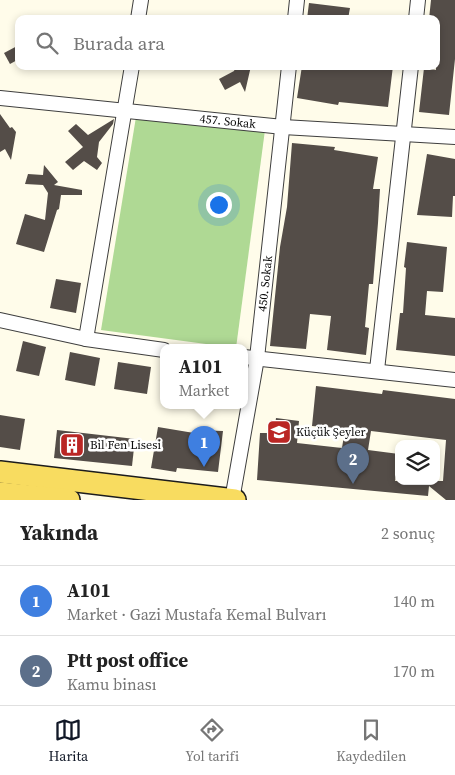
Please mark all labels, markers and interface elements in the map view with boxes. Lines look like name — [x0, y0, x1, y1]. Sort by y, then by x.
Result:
search box — [15, 15, 440, 70]
icon: search — [33, 29, 61, 57]
text: Burada ara — [73, 30, 165, 56]
street label: 457. Sokak — [199, 111, 257, 132]
your location — [206, 192, 232, 218]
street label: 450. Sokak — [254, 254, 276, 313]
popup — [160, 344, 248, 409]
text: A101 — [179, 353, 222, 379]
text: Market — [179, 379, 229, 401]
school or university icon: Küçük Şeyler — [266, 419, 292, 445]
place label: Küçük Şeyler — [296, 424, 366, 440]
pin: 1 — [188, 426, 220, 467]
building icon: Bil Fen Lisesi — [59, 432, 85, 458]
place label: Bil Fen Lisesi — [90, 437, 161, 453]
map controls — [395, 440, 440, 485]
button: layers — [395, 440, 440, 485]
pin: 2 — [337, 443, 369, 484]
text: Yakında — [20, 518, 98, 547]
text: 2 sonuç — [381, 522, 435, 544]
text: A101 — [67, 577, 111, 603]
text: 1 — [32, 590, 40, 612]
text: 140 m — [393, 590, 435, 612]
text: Market · Gazi Mustafa Kemal Bulvarı — [67, 603, 327, 625]
text: Ptt post office — [67, 647, 188, 673]
text: 2 — [32, 660, 40, 682]
text: 170 m — [393, 660, 435, 682]
text: Kamu binası — [67, 673, 157, 695]
tab: Harita — [49, 716, 88, 766]
tab: Yol tarifi — [185, 716, 239, 766]
tab: Kaydedilen — [336, 716, 406, 766]

